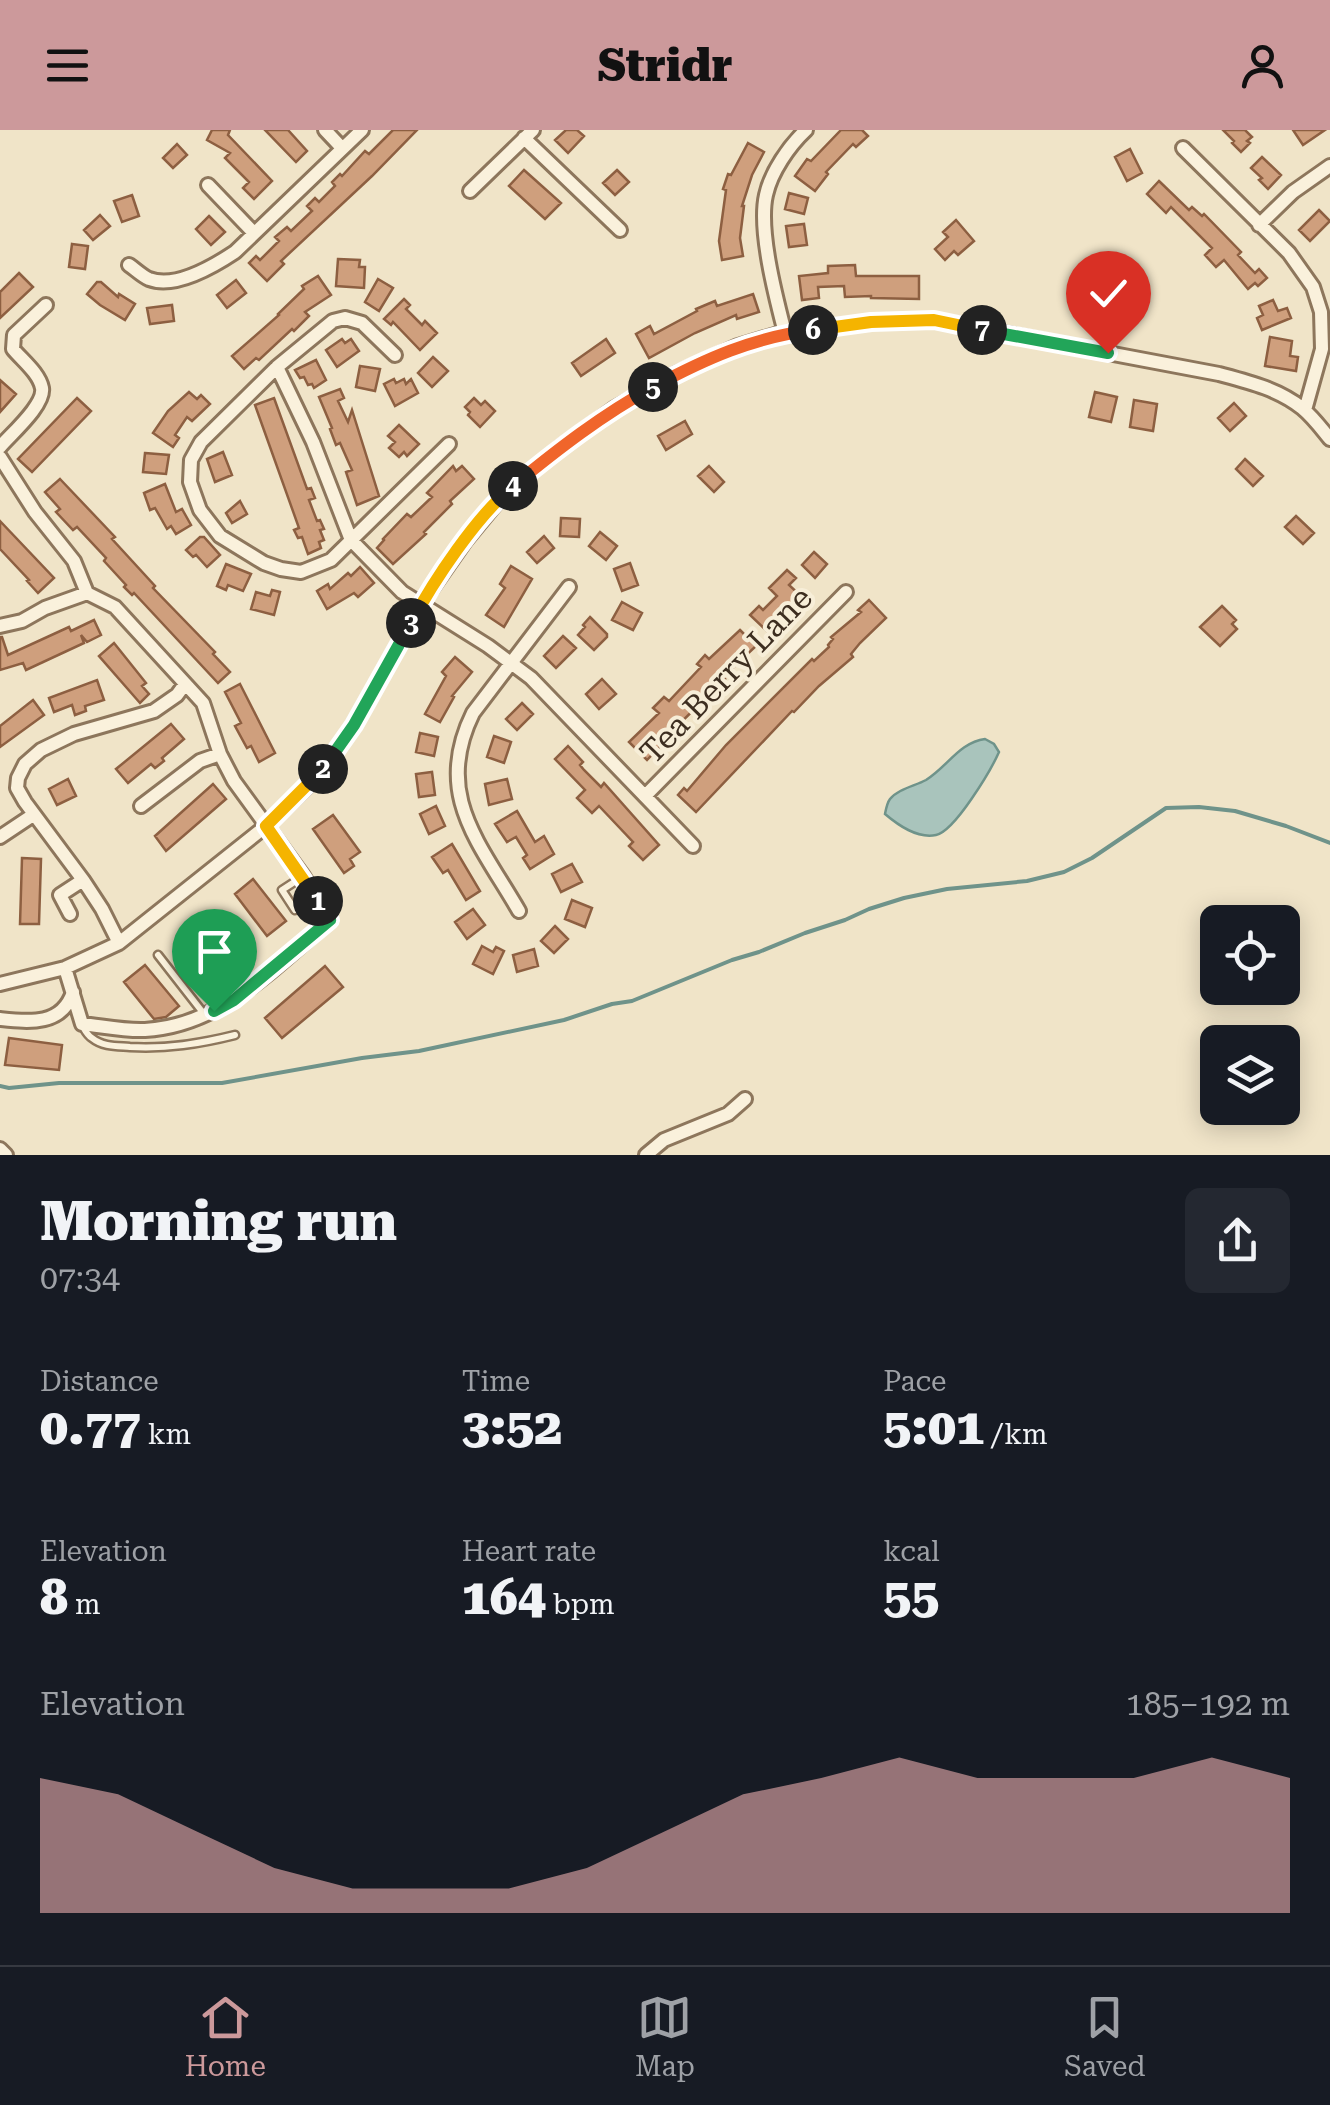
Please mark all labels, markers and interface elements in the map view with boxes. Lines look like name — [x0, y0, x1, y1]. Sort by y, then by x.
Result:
icon: menu — [40, 38, 95, 93]
icon: person — [1235, 38, 1290, 93]
text: Stridr — [597, 39, 733, 92]
pin — [1066, 251, 1151, 354]
icon: check — [1081, 266, 1136, 321]
pin: 6 — [788, 305, 838, 355]
pin: 7 — [957, 305, 1007, 355]
text: 6 — [805, 313, 821, 346]
text: 7 — [974, 313, 990, 346]
pin: 5 — [628, 362, 678, 412]
text: 5 — [645, 370, 661, 403]
pin: 4 — [488, 461, 538, 511]
text: 4 — [505, 469, 521, 502]
street label: Tea Berry Lane — [632, 579, 820, 771]
pin: 3 — [386, 598, 436, 648]
text: 3 — [403, 606, 419, 639]
pin: 2 — [298, 744, 348, 794]
text: 2 — [315, 752, 331, 785]
pin: 1 — [293, 876, 343, 926]
text: 1 — [310, 884, 326, 917]
map controls — [1200, 905, 1300, 1125]
button: locate — [1200, 905, 1300, 1005]
pin — [172, 909, 257, 1012]
icon: arrive — [187, 924, 242, 979]
button: layers — [1200, 1025, 1300, 1125]
button: share — [1185, 1188, 1290, 1293]
text: Morning run — [40, 1189, 397, 1253]
text: 07:34 — [40, 1259, 120, 1297]
text: Distance — [40, 1365, 159, 1398]
text: Time — [462, 1365, 530, 1398]
text: Pace — [883, 1365, 947, 1398]
text: 0.77 — [40, 1398, 141, 1456]
text: 3:52 — [462, 1398, 562, 1456]
text: 5:01 — [883, 1398, 984, 1456]
text: km — [141, 1418, 191, 1451]
text: /km — [984, 1418, 1047, 1451]
text: Elevation — [40, 1535, 167, 1568]
text: Heart rate — [462, 1535, 596, 1568]
text: kcal — [883, 1535, 940, 1568]
text: 8 — [40, 1568, 68, 1626]
text: 164 — [462, 1568, 546, 1626]
text: 55 — [883, 1568, 939, 1626]
text: m — [68, 1588, 101, 1621]
text: bpm — [546, 1588, 615, 1621]
text: Elevation — [40, 1685, 185, 1723]
text: 185–192 m — [1126, 1685, 1290, 1723]
tab: Home — [185, 1990, 266, 2083]
tab: Map — [635, 1990, 695, 2083]
tab: Saved — [1064, 1990, 1145, 2083]

